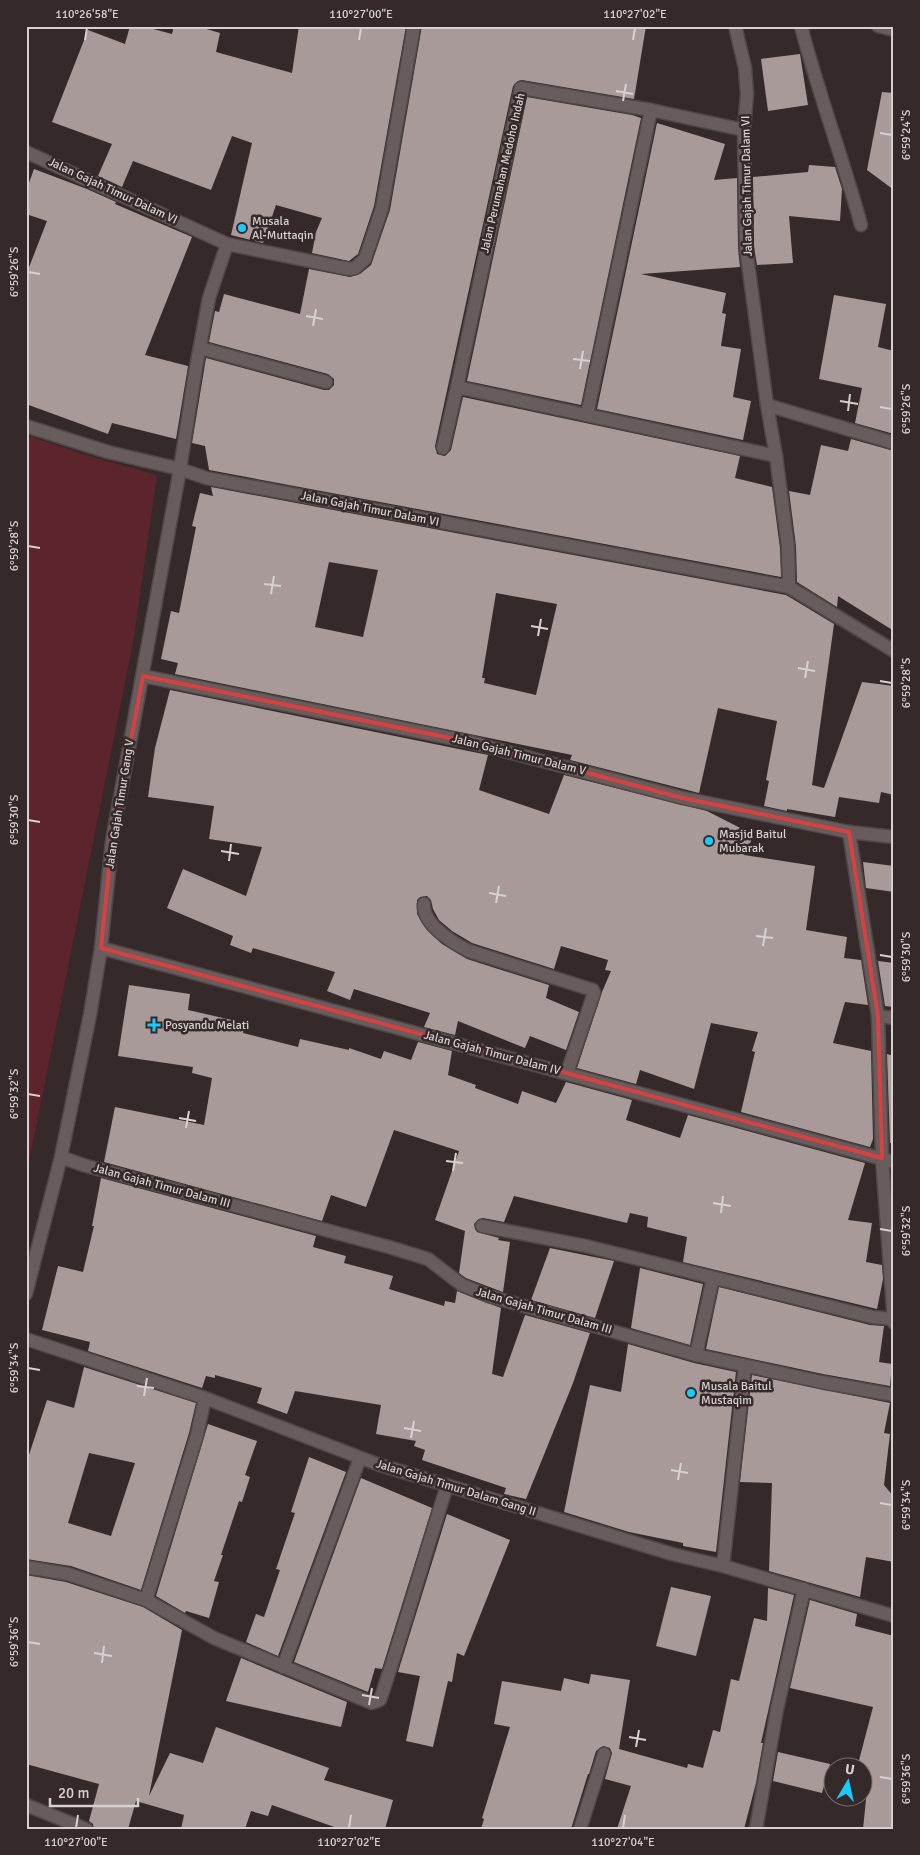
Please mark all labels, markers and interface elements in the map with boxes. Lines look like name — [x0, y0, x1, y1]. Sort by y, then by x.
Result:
text: 110°26'58"E — [55, 7, 119, 22]
text: 110°27'00"E — [329, 7, 393, 22]
text: 110°27'02"E — [603, 7, 667, 22]
street label: Jalan Perumahan Medoho Indah — [477, 92, 529, 254]
text: 6°59'24"S — [899, 109, 914, 160]
street label: Jalan Gajah Timur Dalam VI — [738, 116, 756, 256]
street label: Jalan Gajah Timur Dalam VI — [46, 154, 180, 228]
place label: Musala Al-Muttaqin — [252, 214, 314, 243]
marker: Musala Al-Muttaqin — [236, 222, 248, 234]
text: 6°59'26"S — [7, 246, 22, 297]
text: 6°59'26"S — [899, 383, 914, 434]
street label: Jalan Gajah Timur Dalam VI — [300, 488, 440, 530]
text: 6°59'28"S — [7, 520, 22, 571]
text: 6°59'28"S — [899, 657, 914, 708]
street label: Jalan Gajah Timur Dalam V — [451, 731, 587, 779]
street label: Jalan Gajah Timur Gang V — [102, 738, 138, 870]
text: 6°59'30"S — [7, 794, 22, 845]
place label: Masjid Baitul Mubarak — [719, 827, 787, 856]
marker: Masjid Baitul Mubarak — [703, 835, 715, 847]
text: 6°59'30"S — [899, 931, 914, 982]
marker: Posyandu Melati — [147, 1018, 161, 1032]
place label: Posyandu Melati — [165, 1018, 249, 1033]
street label: Jalan Gajah Timur Dalam IV — [422, 1028, 562, 1078]
text: 6°59'32"S — [7, 1068, 22, 1119]
street label: Jalan Gajah Timur Dalam III — [92, 1161, 232, 1211]
text: 6°59'32"S — [899, 1205, 914, 1256]
street label: Jalan Gajah Timur Dalam III — [474, 1284, 614, 1338]
text: 6°59'34"S — [7, 1342, 22, 1393]
place label: Musala Baitul Mustaqim — [701, 1379, 772, 1408]
marker: Musala Baitul Mustaqim — [685, 1387, 697, 1399]
street label: Jalan Gajah Timur Dalam Gang II — [374, 1456, 538, 1520]
text: 6°59'34"S — [899, 1479, 914, 1530]
text: 6°59'36"S — [7, 1616, 22, 1667]
text: 6°59'36"S — [899, 1753, 914, 1804]
north arrow — [822, 1758, 872, 1808]
text: U — [844, 1761, 856, 1779]
scale bar — [50, 1775, 138, 1807]
text: 20 m — [58, 1784, 89, 1802]
text: 110°27'00"E — [44, 1835, 108, 1850]
text: 110°27'02"E — [317, 1835, 381, 1850]
text: 110°27'04"E — [591, 1835, 655, 1850]

